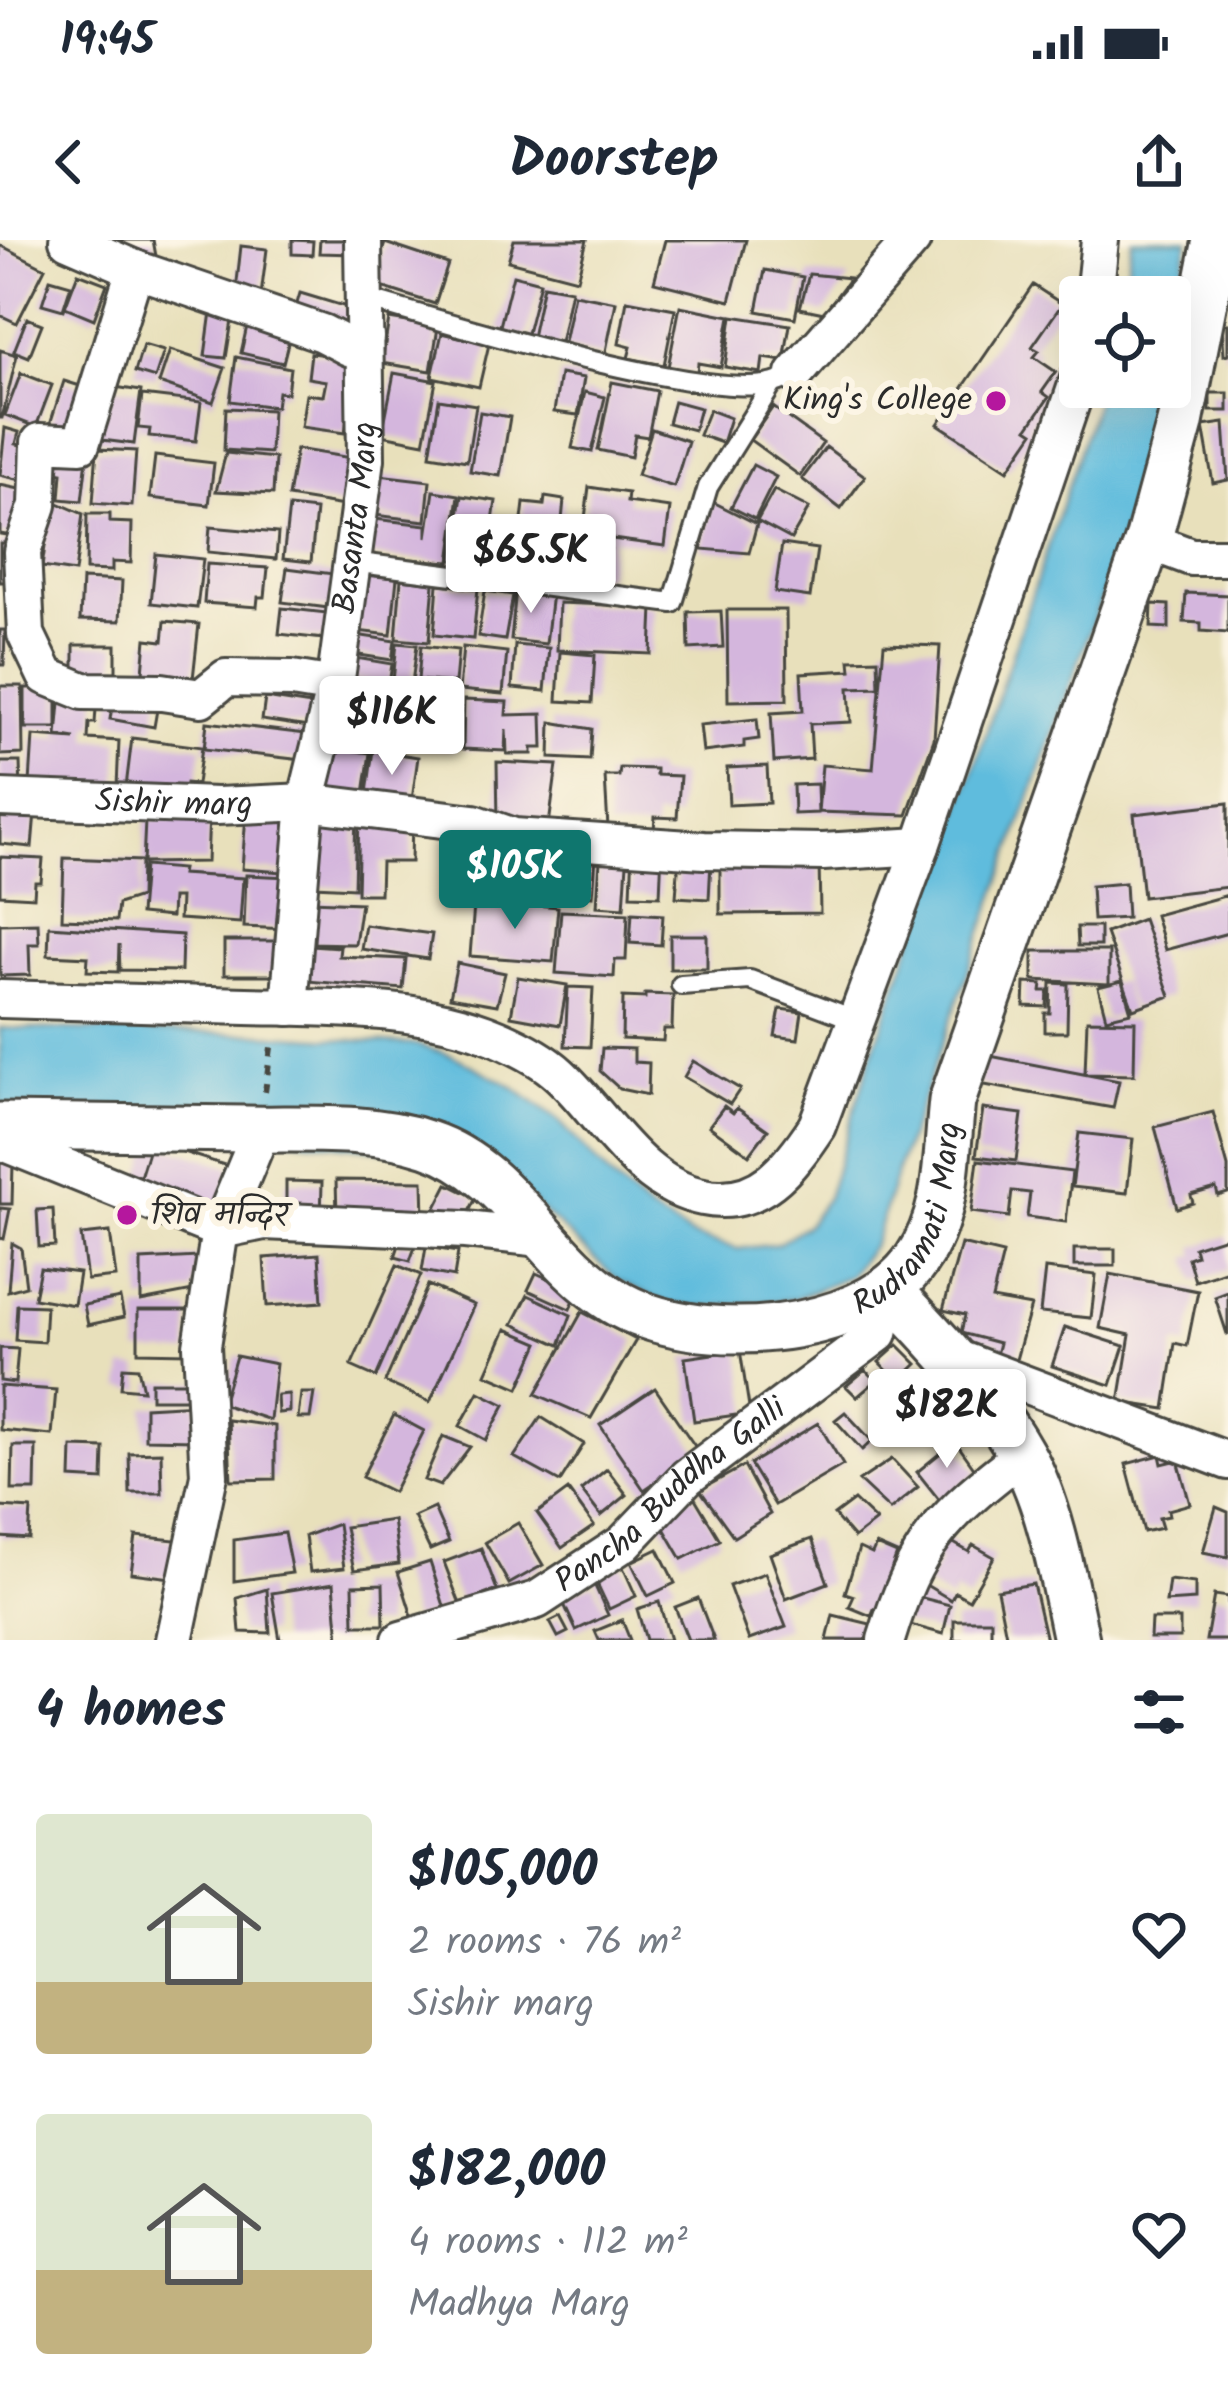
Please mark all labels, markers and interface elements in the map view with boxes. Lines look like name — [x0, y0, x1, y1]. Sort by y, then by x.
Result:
text: 19:45 — [60, 6, 155, 78]
text: Doorstep — [509, 119, 719, 205]
icon: back — [36, 129, 102, 195]
icon: share — [1126, 129, 1192, 195]
map controls — [1059, 276, 1191, 408]
button: locate — [1059, 276, 1191, 408]
place label: King's College — [783, 375, 972, 428]
marker: King's College — [983, 388, 1009, 414]
street label: Basanta Marg — [319, 421, 393, 617]
pin: $65.5K — [433, 514, 629, 616]
text: $65.5K — [473, 522, 589, 584]
pin: $116K — [308, 676, 476, 778]
text: $116K — [346, 684, 438, 746]
street label: Sishir marg — [94, 775, 254, 833]
pin: $105K — [431, 830, 599, 932]
text: $105K — [466, 838, 564, 900]
street label: Rudramati Marg — [843, 1120, 976, 1331]
place label: शिव मन्दिर — [151, 1189, 294, 1242]
marker: शिव मन्दिर — [114, 1202, 140, 1228]
pin: $182K — [863, 1369, 1031, 1471]
text: $182K — [895, 1377, 999, 1439]
street label: Pancha Buddha Galli — [544, 1384, 799, 1608]
text: 4 homes — [36, 1672, 226, 1753]
icon: filters — [1126, 1679, 1192, 1745]
text: $105,000 — [408, 1832, 597, 1913]
icon: home — [132, 1862, 276, 2006]
icon: heart — [1126, 1901, 1192, 1967]
text: 2 rooms · 76 m² — [408, 1913, 681, 1975]
text: Sishir marg — [408, 1975, 594, 2037]
text: $182,000 — [408, 2132, 605, 2213]
icon: home — [132, 2162, 276, 2306]
icon: heart — [1126, 2201, 1192, 2267]
text: 4 rooms · 112 m² — [408, 2213, 687, 2275]
text: Madhya Marg — [408, 2275, 630, 2337]

